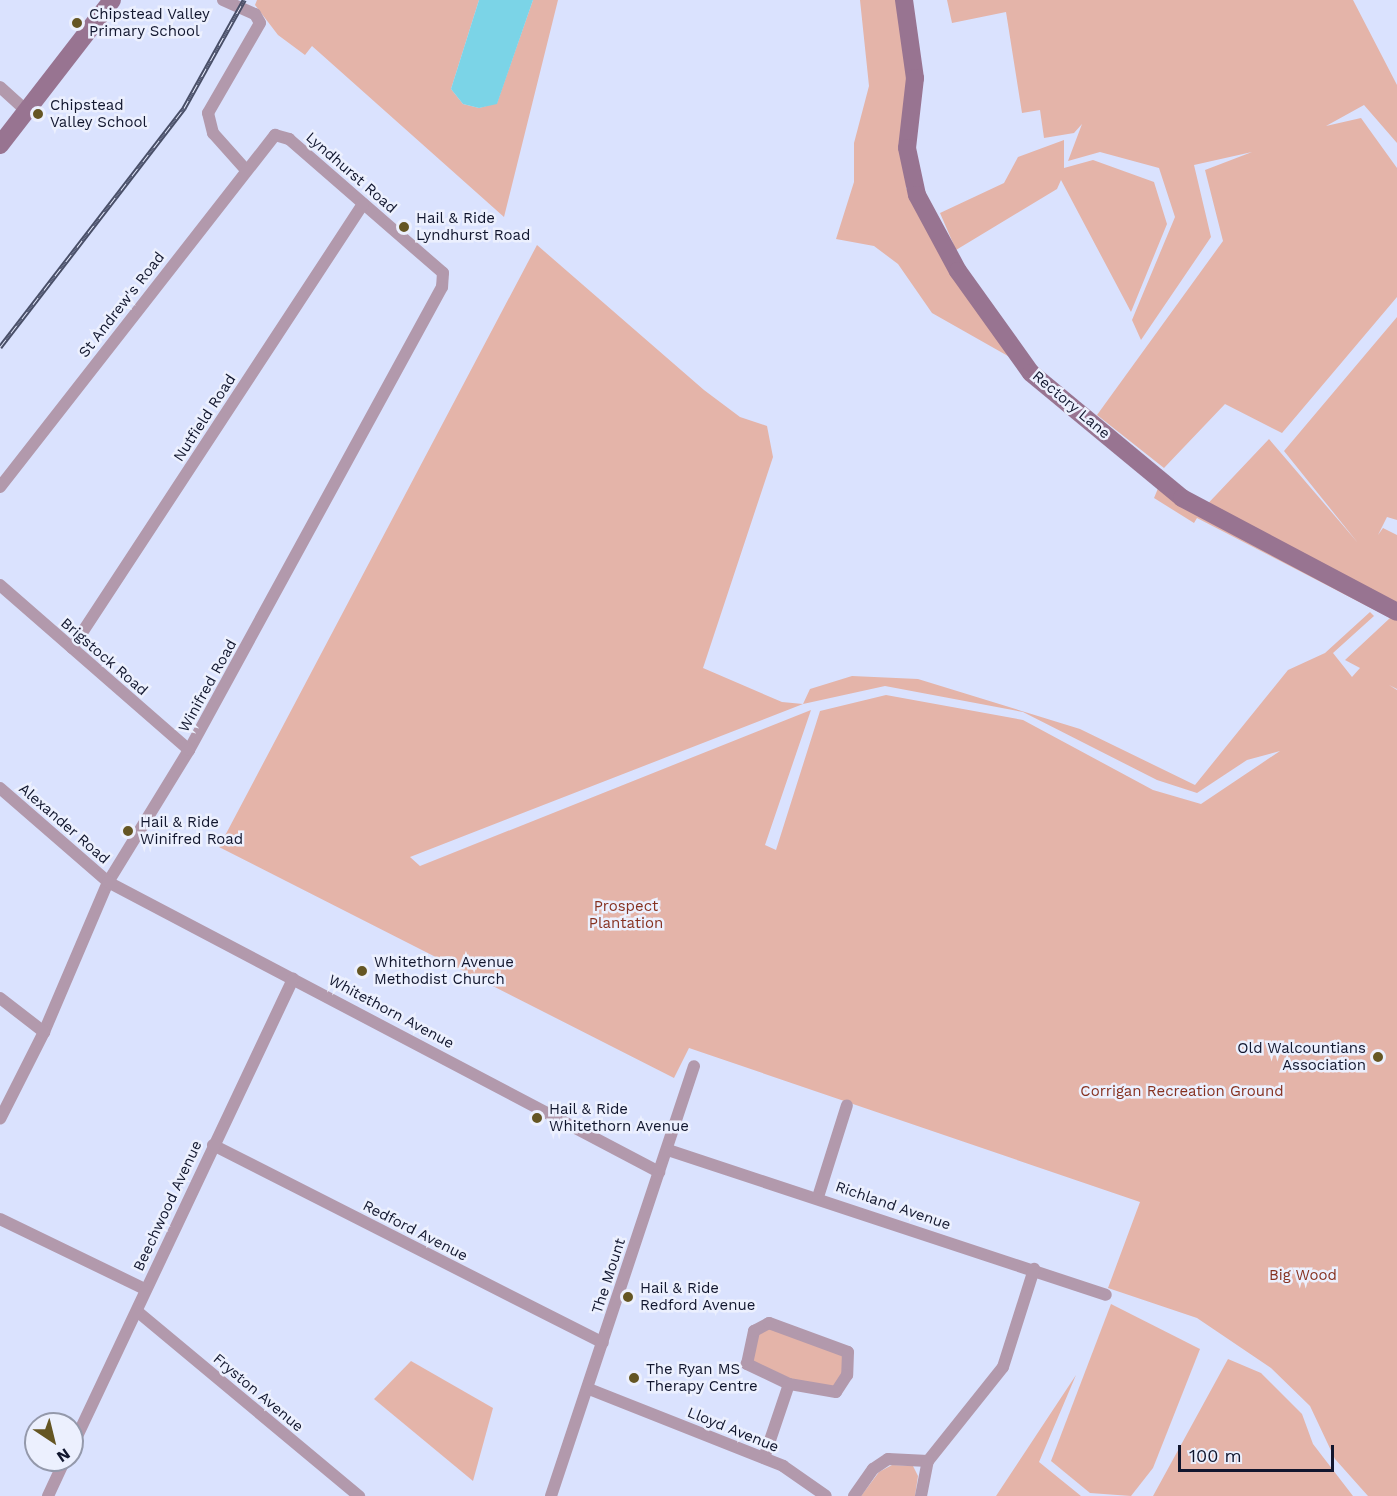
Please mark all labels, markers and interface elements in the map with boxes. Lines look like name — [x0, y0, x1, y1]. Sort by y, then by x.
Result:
place label: Chipstead Valley Primary School — [89, 5, 210, 40]
marker: Chipstead Valley Primary School — [70, 16, 84, 30]
place label: Chipstead Valley School — [50, 96, 148, 131]
marker: Chipstead Valley School — [31, 107, 45, 121]
street label: Lyndhurst Road — [302, 129, 400, 217]
place label: Hail & Ride Lyndhurst Road — [416, 209, 530, 244]
marker: Hail & Ride Lyndhurst Road — [397, 220, 411, 234]
street label: St Andrew's Road — [75, 248, 169, 362]
street label: Rectory Lane — [1028, 367, 1114, 443]
street label: Nutfield Road — [170, 371, 240, 465]
street label: Brigstock Road — [57, 614, 151, 700]
street label: Winifred Road — [175, 636, 241, 736]
street label: Alexander Road — [15, 780, 113, 868]
place label: Hail & Ride Winifred Road — [140, 813, 243, 848]
marker: Hail & Ride Winifred Road — [121, 824, 135, 838]
park label: Prospect Plantation — [589, 897, 663, 932]
place label: Whitethorn Avenue Methodist Church — [374, 953, 515, 988]
marker: Whitethorn Avenue Methodist Church — [355, 964, 369, 978]
street label: Whitethorn Avenue — [325, 971, 457, 1053]
place label: Old Walcountians Association — [1237, 1039, 1366, 1074]
marker: Old Walcountians Association — [1371, 1050, 1385, 1064]
park label: Corrigan Recreation Ground — [1080, 1083, 1284, 1101]
place label: Hail & Ride Whitethorn Avenue — [549, 1100, 690, 1135]
marker: Hail & Ride Whitethorn Avenue — [530, 1111, 544, 1125]
street label: Beechwood Avenue — [130, 1138, 206, 1274]
street label: Richland Avenue — [833, 1178, 953, 1234]
street label: Redford Avenue — [359, 1197, 471, 1265]
street label: The Mount — [588, 1236, 630, 1316]
park label: Big Wood — [1269, 1267, 1337, 1285]
place label: Hail & Ride Redford Avenue — [640, 1279, 756, 1314]
marker: Hail & Ride Redford Avenue — [621, 1290, 635, 1304]
street label: Fryston Avenue — [209, 1350, 307, 1436]
place label: The Ryan MS Therapy Centre — [646, 1360, 758, 1395]
marker: The Ryan MS Therapy Centre — [627, 1371, 641, 1385]
street label: Lloyd Avenue — [684, 1403, 782, 1457]
north arrow — [24, 1412, 84, 1472]
scale bar — [1181, 1433, 1337, 1471]
text: N — [53, 1444, 74, 1467]
text: 100 m — [1189, 1445, 1242, 1466]

